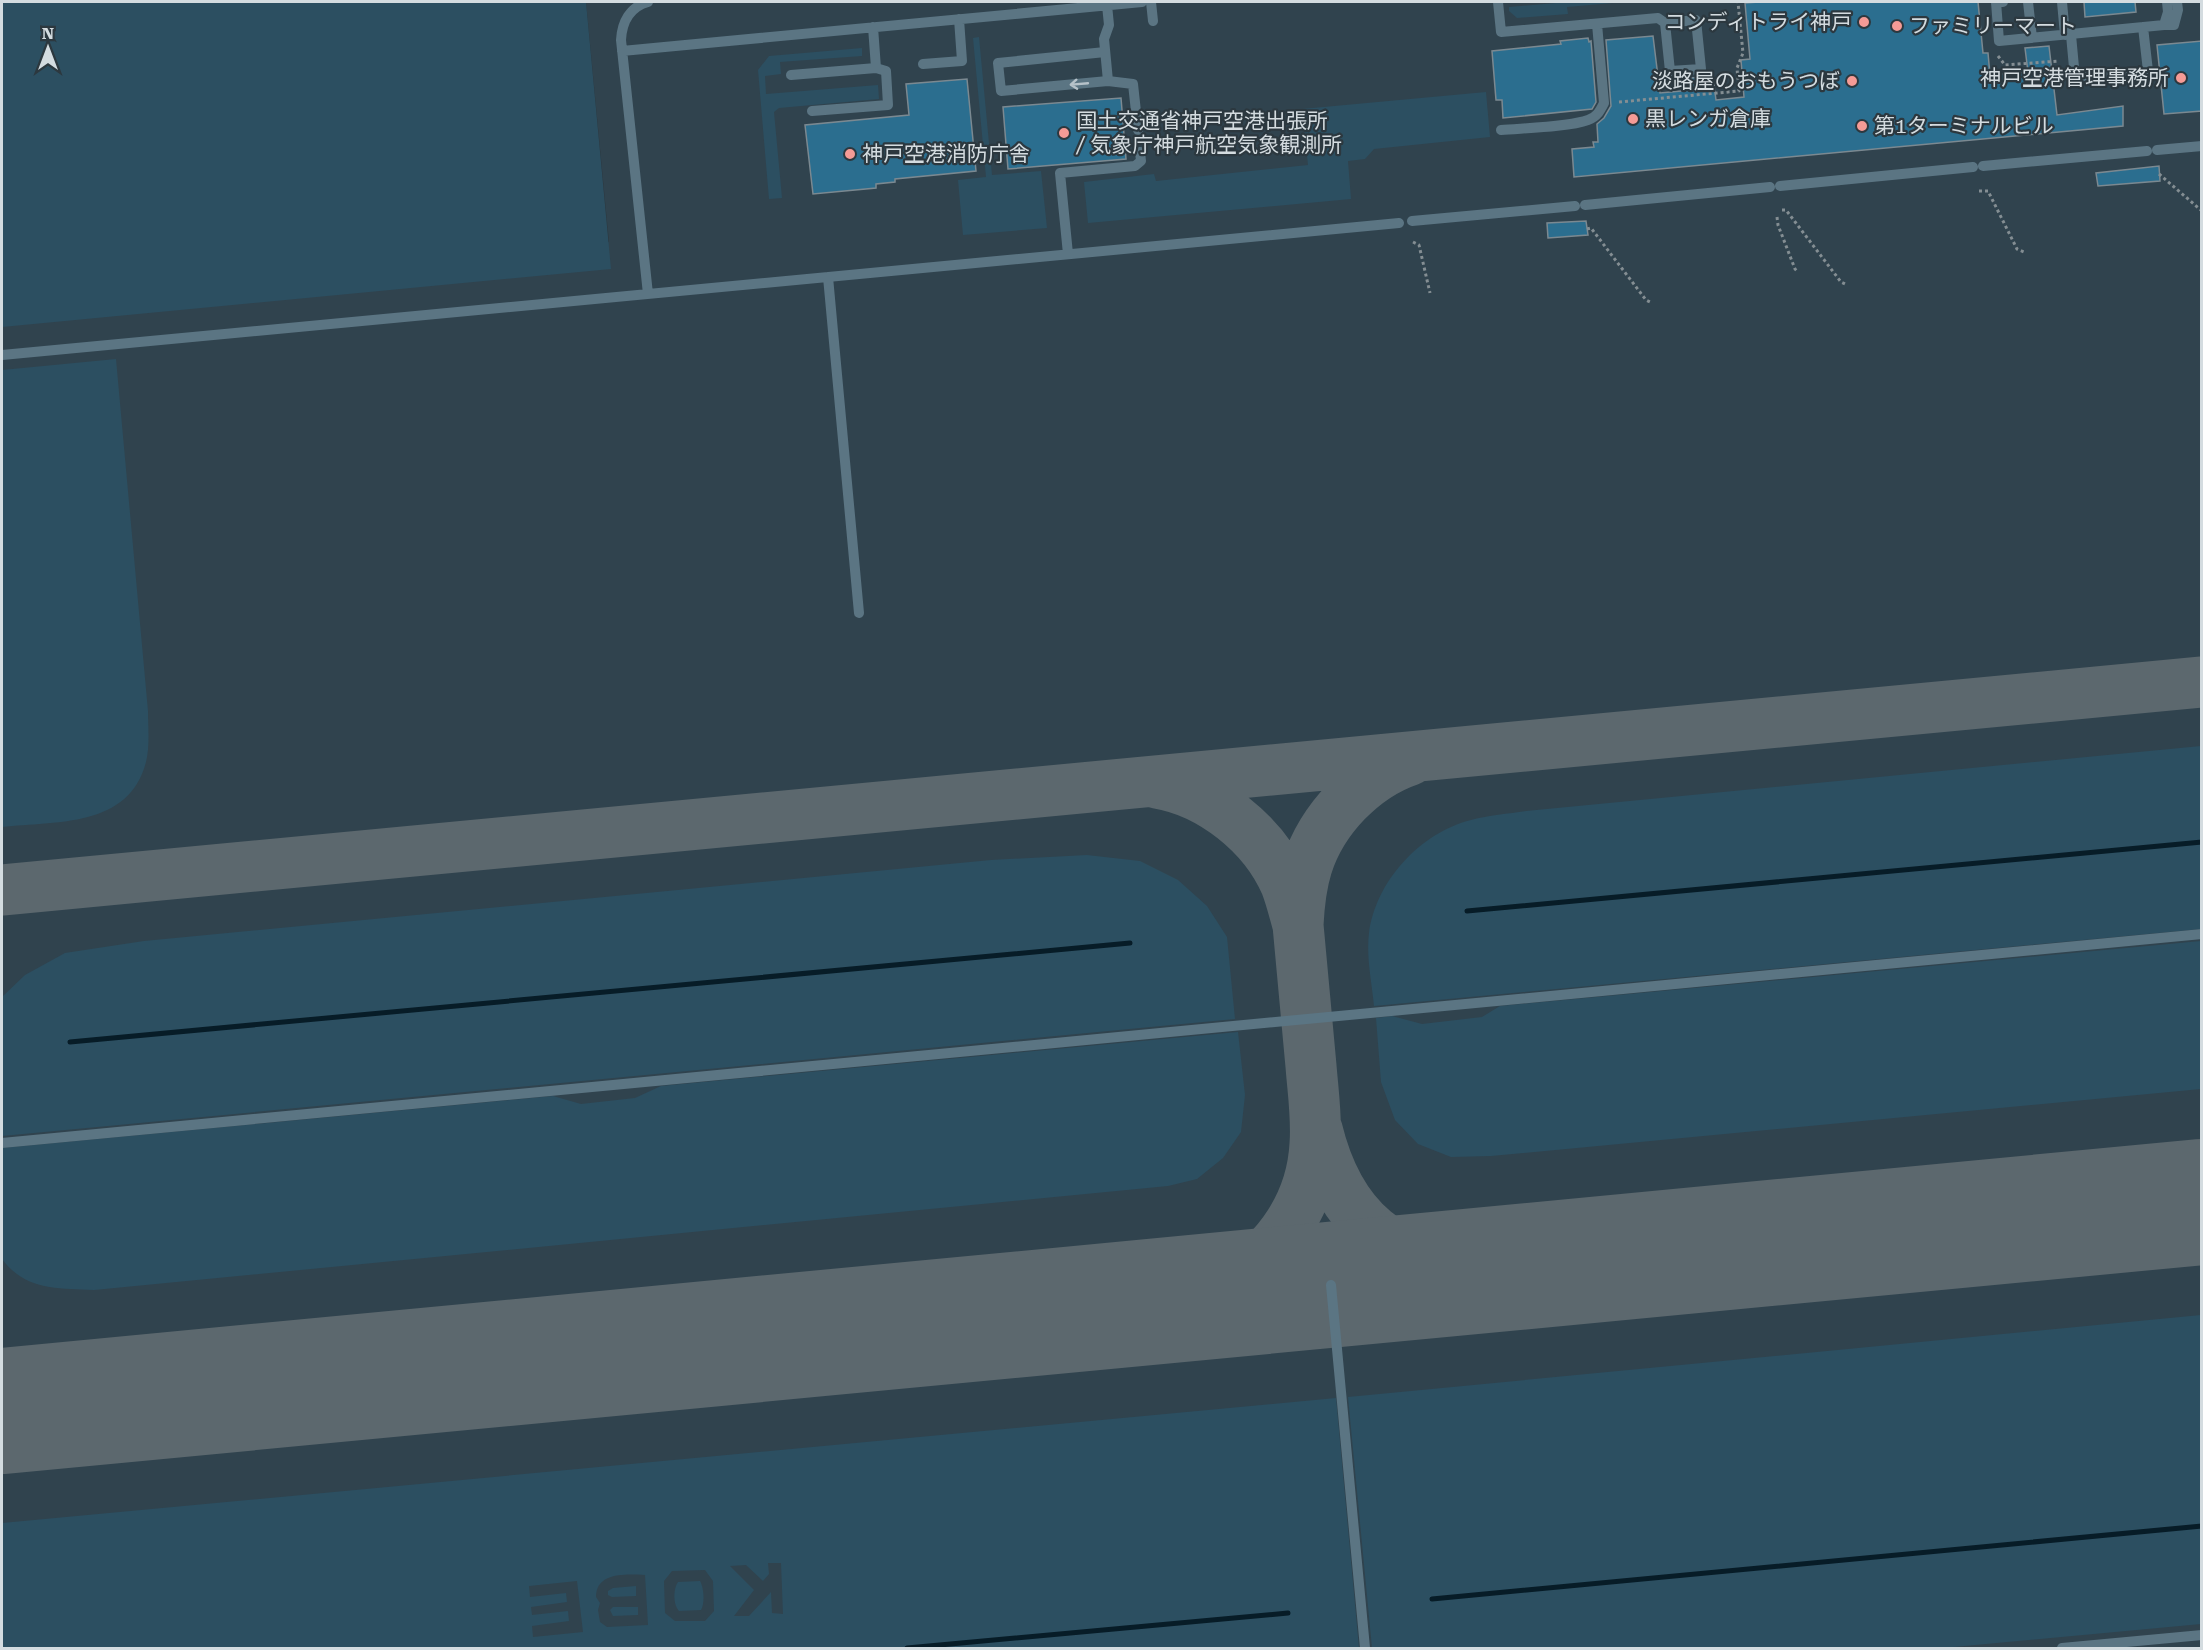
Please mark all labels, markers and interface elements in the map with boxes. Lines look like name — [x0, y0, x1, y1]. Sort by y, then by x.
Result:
place label: コンディトライ神戸 — [1664, 10, 1852, 34]
place label: ファミリーマート — [1909, 14, 2077, 38]
marker: コンディトライ神戸 — [1857, 15, 1871, 29]
north arrow — [18, 18, 78, 78]
marker: ファミリーマート — [1890, 19, 1904, 33]
text: N — [42, 24, 54, 43]
place label: 神戸空港管理事務所 — [1980, 66, 2169, 90]
place label: 淡路屋のおもうつぼ — [1652, 69, 1840, 93]
marker: 神戸空港管理事務所 — [2174, 71, 2188, 85]
marker: 淡路屋のおもうつぼ — [1845, 74, 1859, 88]
one-way arrow — [1069, 79, 1089, 90]
place label: 黒レンガ倉庫 — [1645, 107, 1771, 131]
place label: 国土交通省神戸空港出張所 / 気象庁神戸航空気象観測所 — [1075, 109, 1342, 157]
marker: 黒レンガ倉庫 — [1626, 112, 1640, 126]
place label: 第1ターミナルビル — [1874, 114, 2054, 138]
marker: 第1ターミナルビル — [1855, 119, 1869, 133]
marker: 国土交通省神戸空港出張所 / 気象庁神戸航空気象観測所 — [1057, 126, 1071, 140]
place label: 神戸空港消防庁舎 — [862, 142, 1030, 166]
marker: 神戸空港消防庁舎 — [843, 147, 857, 161]

